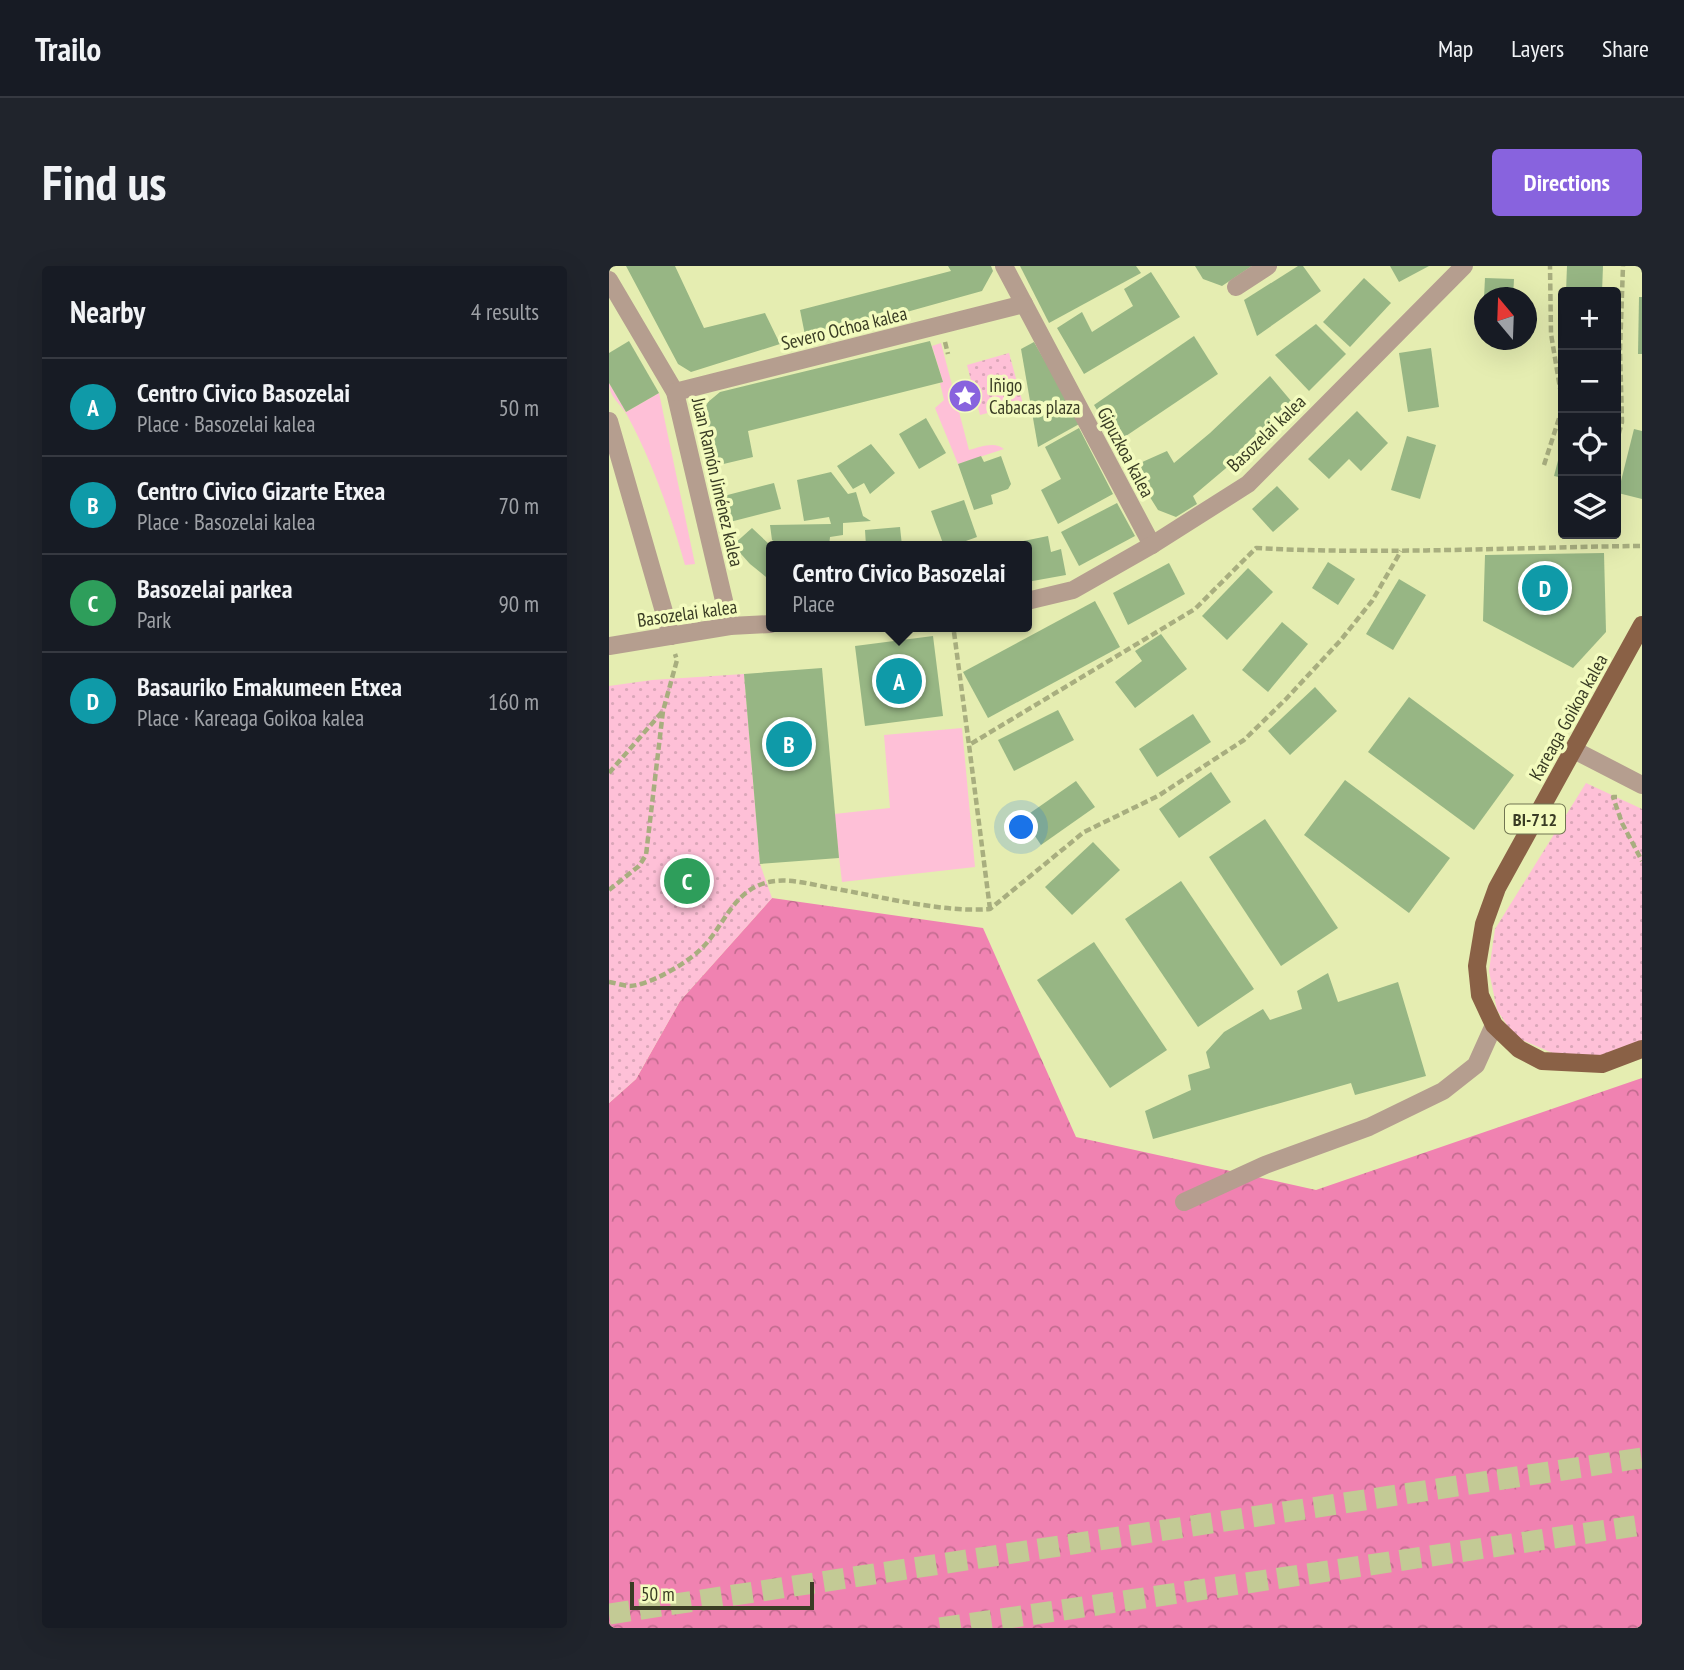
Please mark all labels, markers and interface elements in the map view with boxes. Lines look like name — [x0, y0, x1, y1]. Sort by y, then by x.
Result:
text: Trailo — [35, 27, 101, 70]
text: Map — [1438, 33, 1473, 64]
text: Layers — [1511, 33, 1564, 64]
text: Share — [1602, 33, 1649, 64]
button: Directions — [1492, 149, 1642, 216]
text: Find us — [42, 150, 166, 214]
north arrow — [1474, 287, 1537, 350]
map controls — [1558, 287, 1621, 539]
button: + — [1558, 287, 1621, 350]
text: Nearby — [70, 292, 145, 331]
text: 4 results — [471, 297, 539, 326]
street label: Severo Ochoa kalea — [779, 301, 909, 355]
button: − — [1558, 350, 1621, 413]
place label: Iñigo Cabacas plaza — [989, 373, 1080, 419]
text: Centro Civico Basozelai — [137, 376, 350, 409]
place icon: Iñigo Cabacas plaza — [946, 377, 984, 415]
street label: Basozelai kalea — [1222, 389, 1310, 477]
text: A — [87, 393, 99, 422]
text: 50 m — [498, 393, 539, 422]
street label: Juan Ramón Jiménez kalea — [687, 394, 749, 569]
street label: Gipuzkoa kalea — [1092, 403, 1160, 501]
text: Place · Basozelai kalea — [137, 409, 315, 438]
button: locate — [1558, 413, 1621, 476]
text: Centro Civico Gizarte Etxea — [137, 474, 385, 507]
button: layers — [1558, 476, 1621, 539]
text: B — [87, 491, 99, 520]
text: 70 m — [498, 491, 539, 520]
text: Place · Basozelai kalea — [137, 507, 315, 536]
popup — [766, 541, 1032, 632]
text: Centro Civico Basozelai — [792, 556, 1006, 589]
pin: D — [1522, 562, 1568, 614]
text: Basozelai parkea — [137, 572, 292, 605]
text: C — [88, 589, 98, 618]
text: 90 m — [498, 589, 539, 618]
text: Place — [792, 589, 835, 618]
street label: Basozelai kalea — [636, 594, 738, 632]
text: Park — [137, 605, 171, 634]
street label: Kareaga Goikoa kalea — [1523, 650, 1613, 784]
pin: A — [876, 655, 922, 707]
text: Basauriko Emakumeen Etxea — [137, 670, 402, 703]
text: D — [87, 687, 99, 716]
text: 160 m — [488, 687, 539, 716]
text: Place · Kareaga Goikoa kalea — [137, 703, 364, 732]
pin: B — [766, 718, 812, 770]
road number: BI-712 — [1505, 804, 1565, 834]
your location — [1004, 810, 1038, 844]
pin: C — [664, 855, 710, 907]
scale bar — [630, 1579, 814, 1611]
text: 50 m — [641, 1582, 675, 1606]

